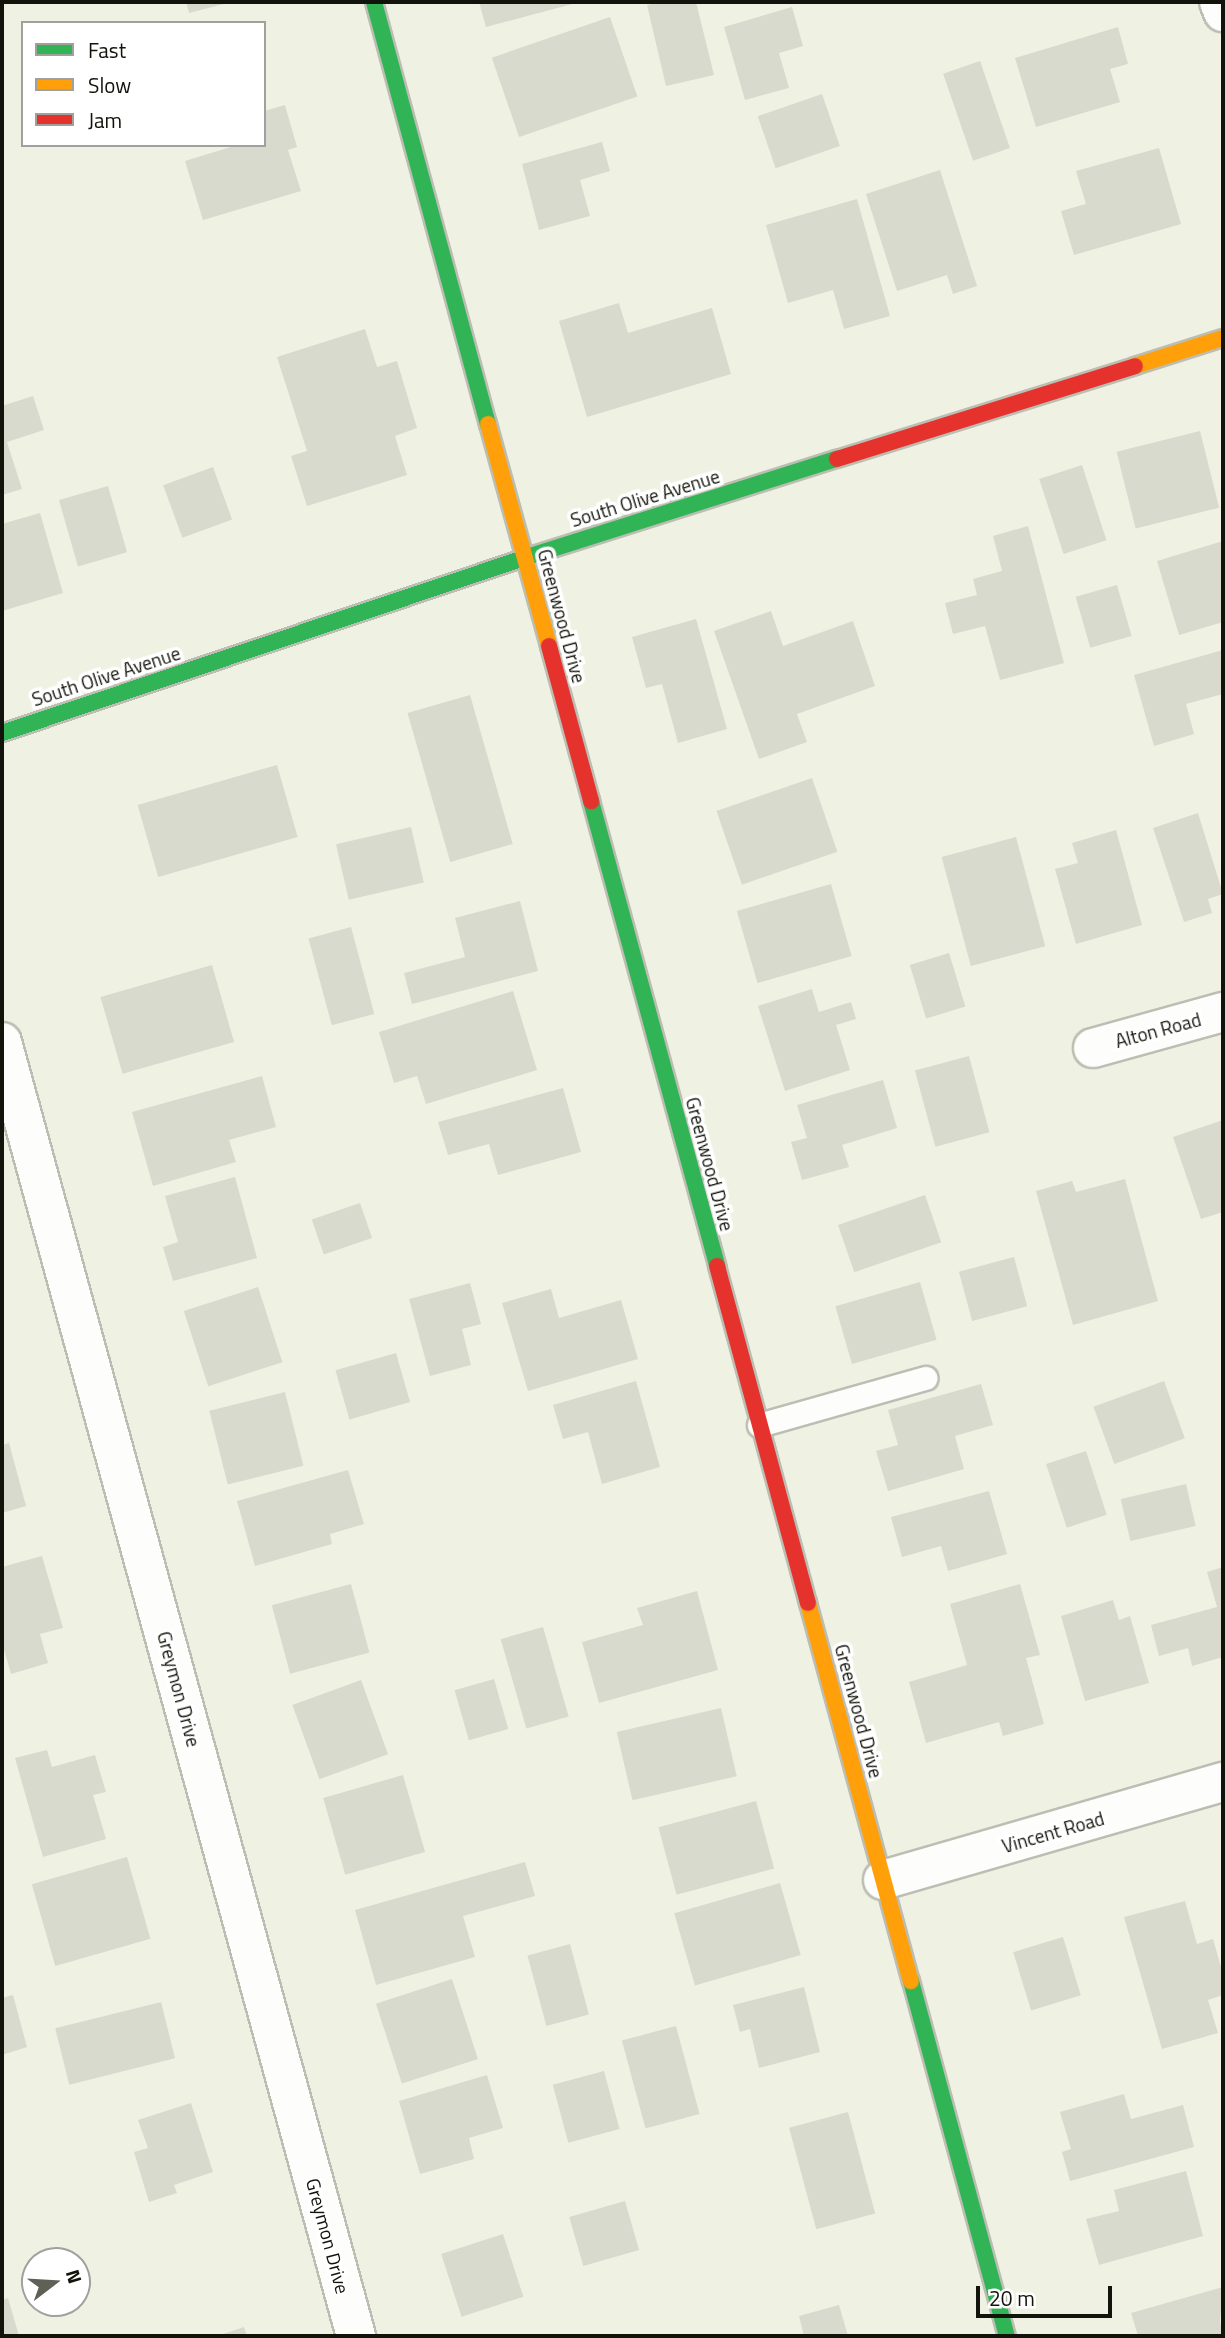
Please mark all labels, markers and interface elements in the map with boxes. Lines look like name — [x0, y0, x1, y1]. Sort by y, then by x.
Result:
legend — [21, 21, 266, 147]
text: Fast — [88, 34, 126, 66]
text: Slow — [88, 69, 131, 101]
text: Jam — [88, 104, 122, 136]
street label: South Olive Avenue — [568, 464, 722, 532]
street label: Greenwood Drive — [533, 547, 591, 685]
street label: South Olive Avenue — [29, 641, 183, 711]
street label: Alton Road — [1113, 1008, 1203, 1052]
street label: Greenwood Drive — [681, 1095, 739, 1233]
street label: Greymon Drive — [153, 1629, 205, 1749]
street label: Greenwood Drive — [830, 1642, 888, 1780]
street label: Vincent Road — [999, 1807, 1107, 1857]
street label: Greymon Drive — [302, 2176, 354, 2296]
north arrow — [21, 2247, 91, 2317]
text: N — [59, 2266, 90, 2287]
scale bar — [980, 2272, 1116, 2316]
text: 20 m — [989, 2282, 1035, 2314]

